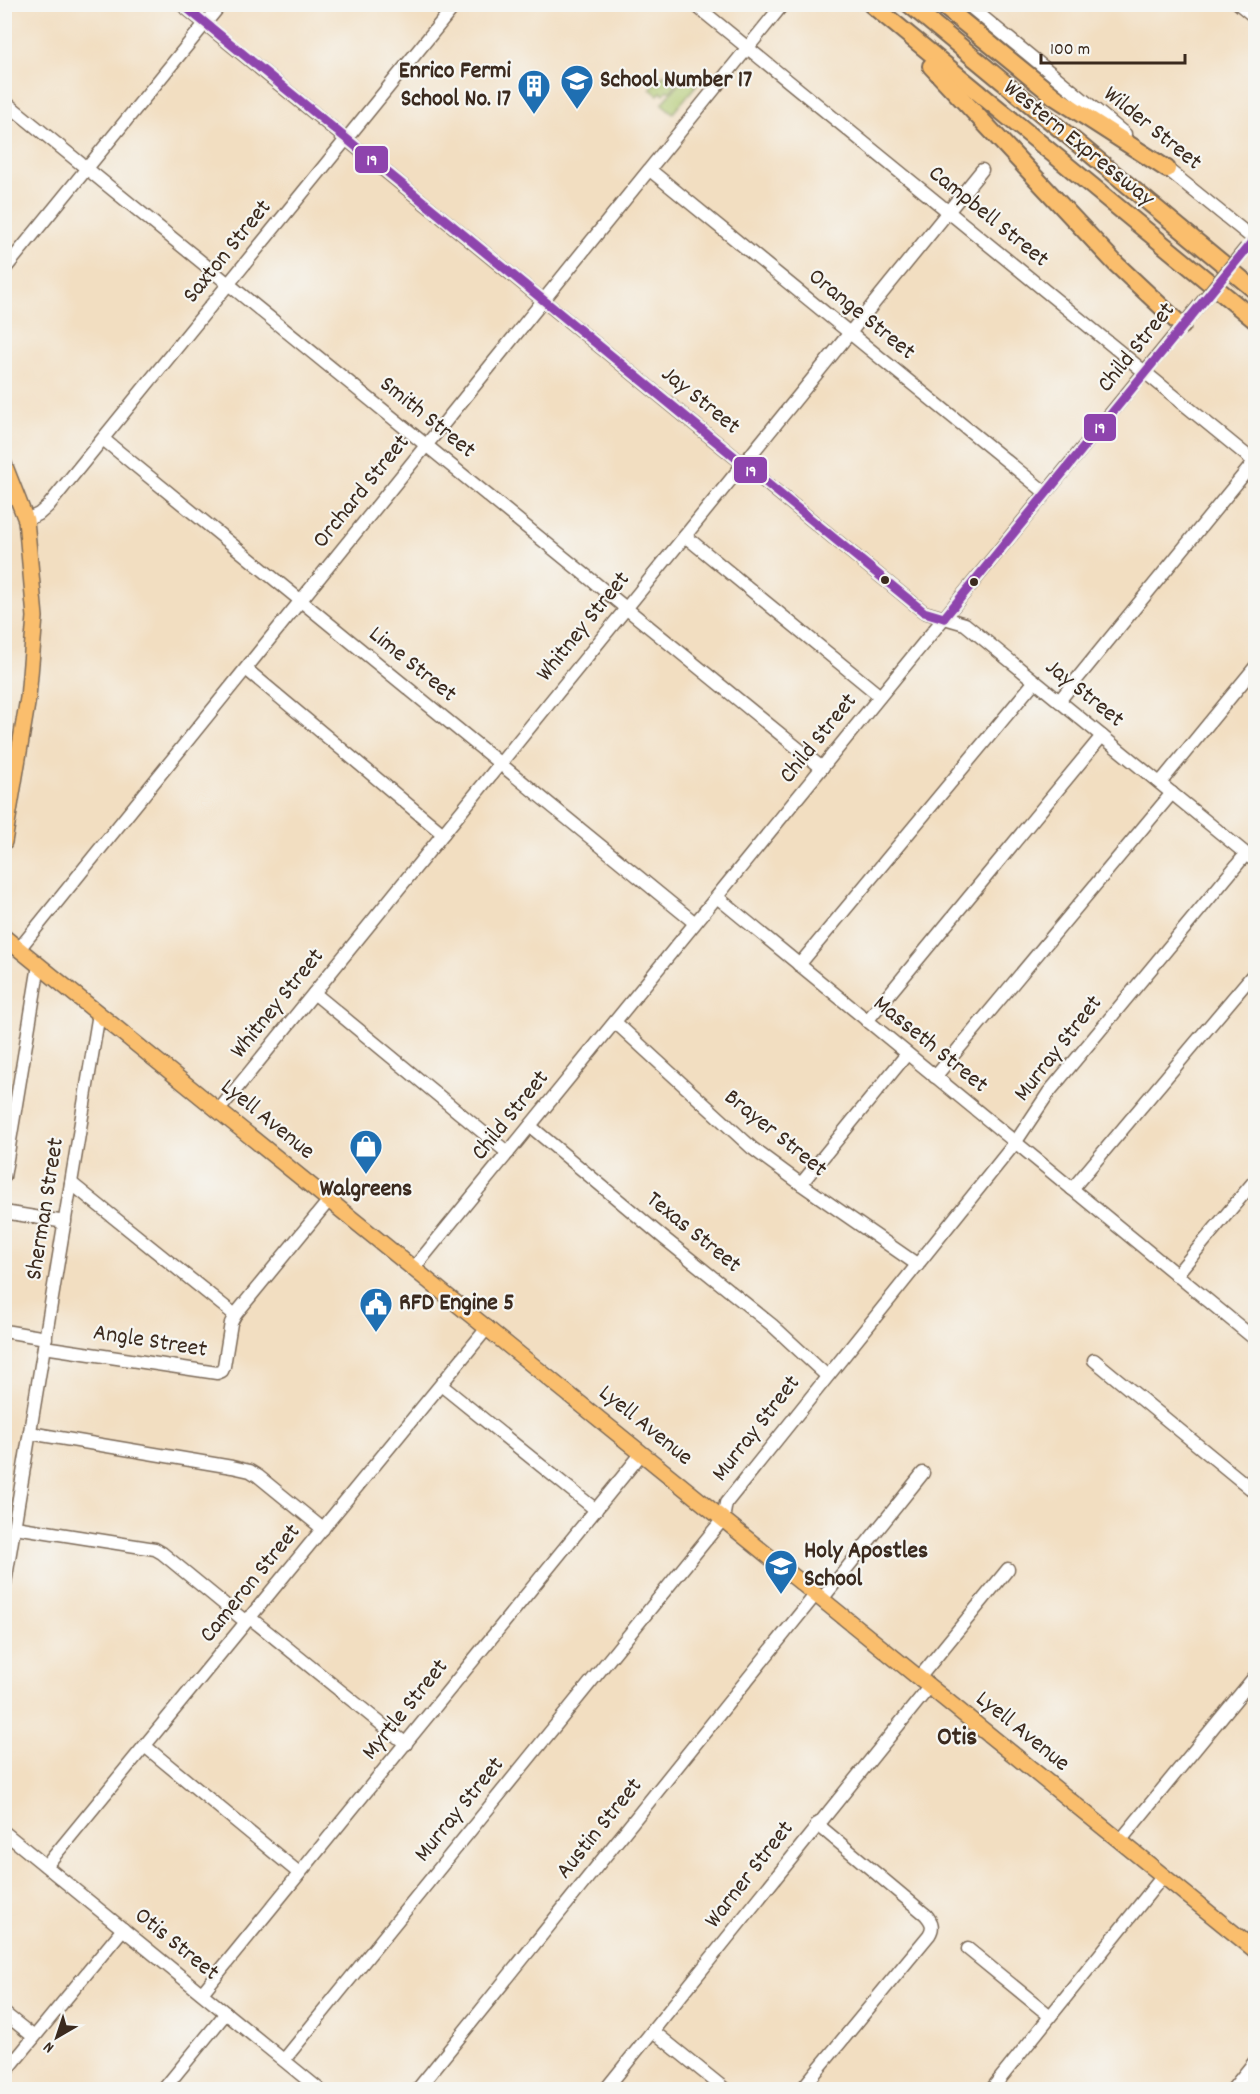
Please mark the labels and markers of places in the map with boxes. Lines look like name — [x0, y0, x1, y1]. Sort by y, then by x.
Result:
place label: Enrico Fermi School No. 17 — [399, 55, 512, 117]
school or university icon: School Number 17 — [559, 63, 595, 110]
place label: School Number 17 — [600, 64, 752, 98]
building icon: Enrico Fermi School No. 17 — [516, 68, 552, 115]
unlabelled marker — [879, 574, 891, 586]
unlabelled marker — [968, 576, 980, 588]
shop icon: Walgreens — [348, 1128, 384, 1175]
place label: Walgreens — [320, 1173, 412, 1207]
public building icon: RFD Engine 5 — [358, 1286, 394, 1333]
place label: RFD Engine 5 — [399, 1287, 514, 1321]
place label: Holy Apostles School — [804, 1535, 928, 1597]
school or university icon: Holy Apostles School — [763, 1548, 799, 1595]

